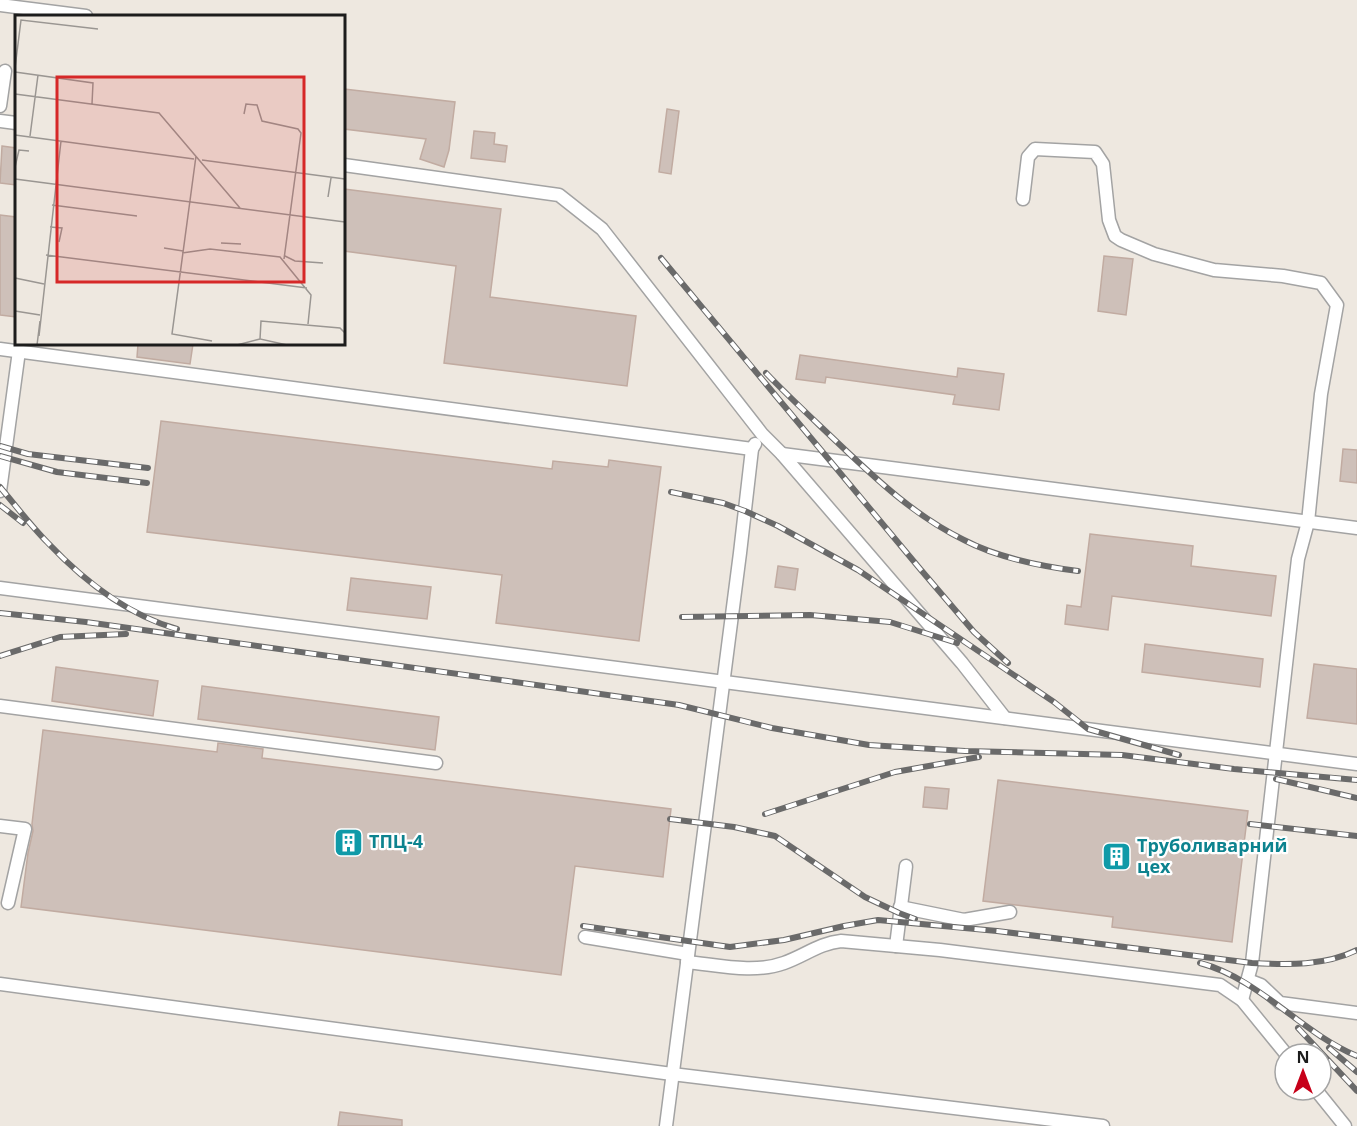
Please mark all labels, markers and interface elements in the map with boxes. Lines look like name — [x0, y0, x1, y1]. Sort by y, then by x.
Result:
inset map — [15, 15, 345, 345]
building icon: ТПЦ-4 — [332, 826, 364, 858]
place label: ТПЦ-4 — [369, 829, 423, 853]
place label: Труболиварний цех — [1137, 833, 1287, 878]
building icon: Труболиварний цех — [1100, 840, 1132, 872]
north arrow — [1273, 1042, 1333, 1102]
text: N — [1296, 1046, 1310, 1068]

